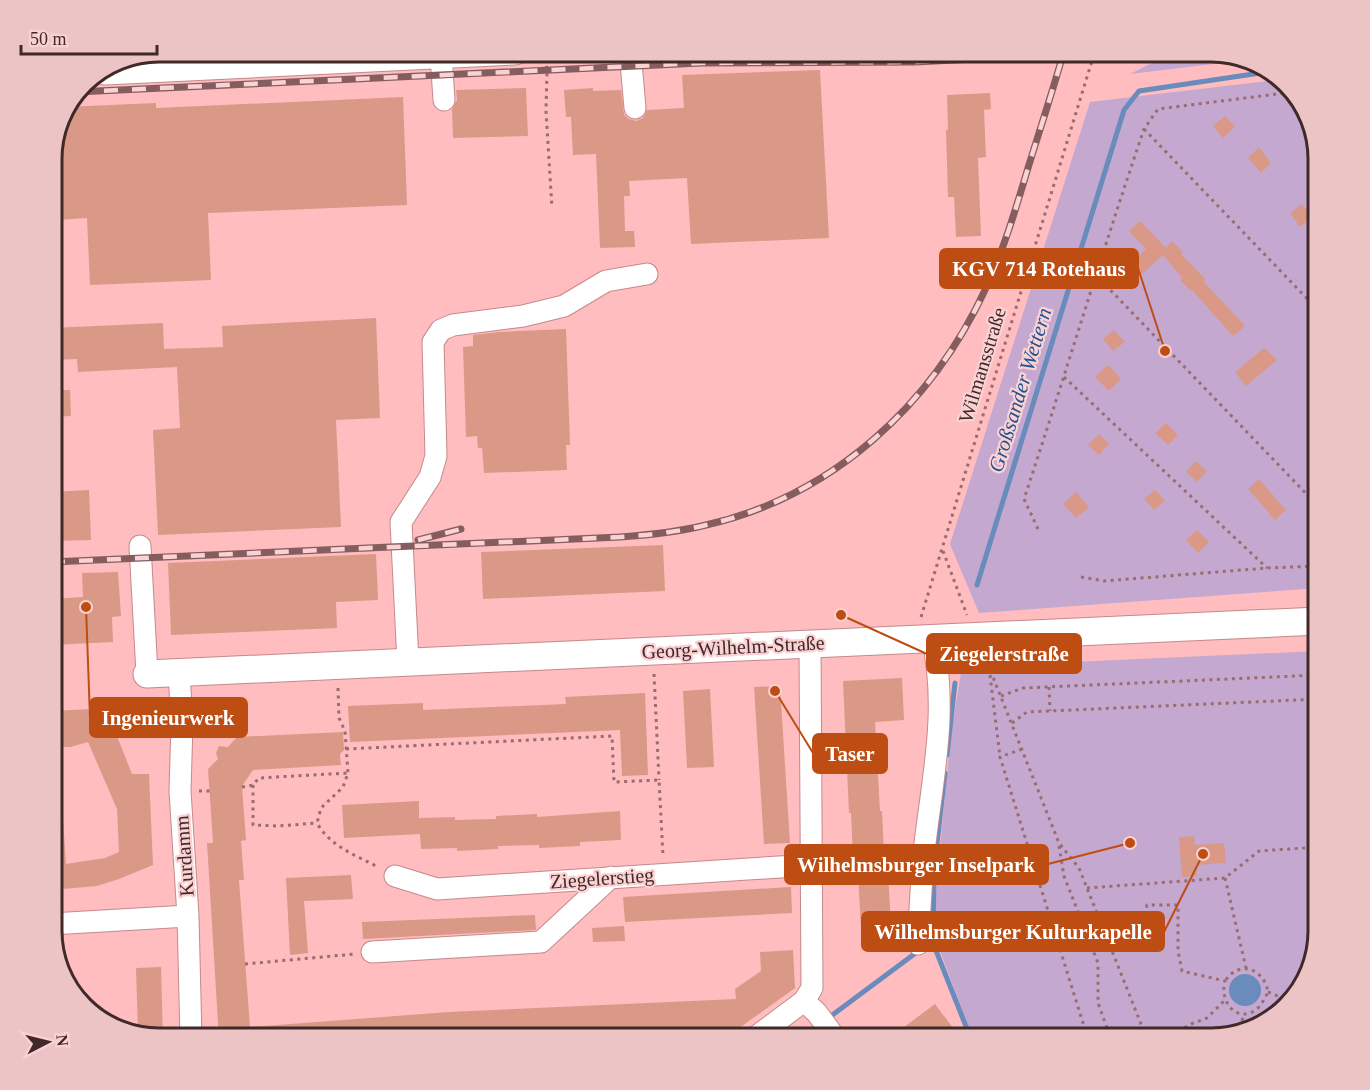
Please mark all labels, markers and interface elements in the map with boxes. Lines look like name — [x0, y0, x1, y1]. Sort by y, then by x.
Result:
scale bar — [21, 18, 158, 56]
text: 50 m — [30, 29, 67, 49]
callout: KGV 714 Rotehaus — [940, 249, 1138, 288]
text: KGV 714 Rotehaus — [952, 257, 1126, 281]
street label: Wilmansstraße — [954, 305, 1010, 425]
water label: Großsander Wettern — [984, 305, 1056, 475]
street label: Georg-Wilhelm-Straße — [641, 631, 825, 664]
callout: Ziegelerstraße — [927, 634, 1081, 673]
text: Ziegelerstraße — [939, 642, 1069, 666]
callout: Ingenieurwerk — [90, 698, 247, 737]
text: Ingenieurwerk — [102, 706, 235, 730]
callout: Taser — [813, 734, 887, 773]
text: Taser — [825, 742, 875, 766]
street label: Kurdamm — [170, 814, 198, 897]
callout: Wilhelmsburger Inselpark — [785, 845, 1048, 884]
text: Wilhelmsburger Inselpark — [797, 853, 1035, 877]
street label: Ziegelerstieg — [549, 863, 655, 894]
callout: Wilhelmsburger Kulturkapelle — [862, 912, 1164, 951]
text: Wilhelmsburger Kulturkapelle — [874, 920, 1152, 944]
north arrow — [18, 1012, 78, 1072]
text: N — [53, 1033, 72, 1047]

